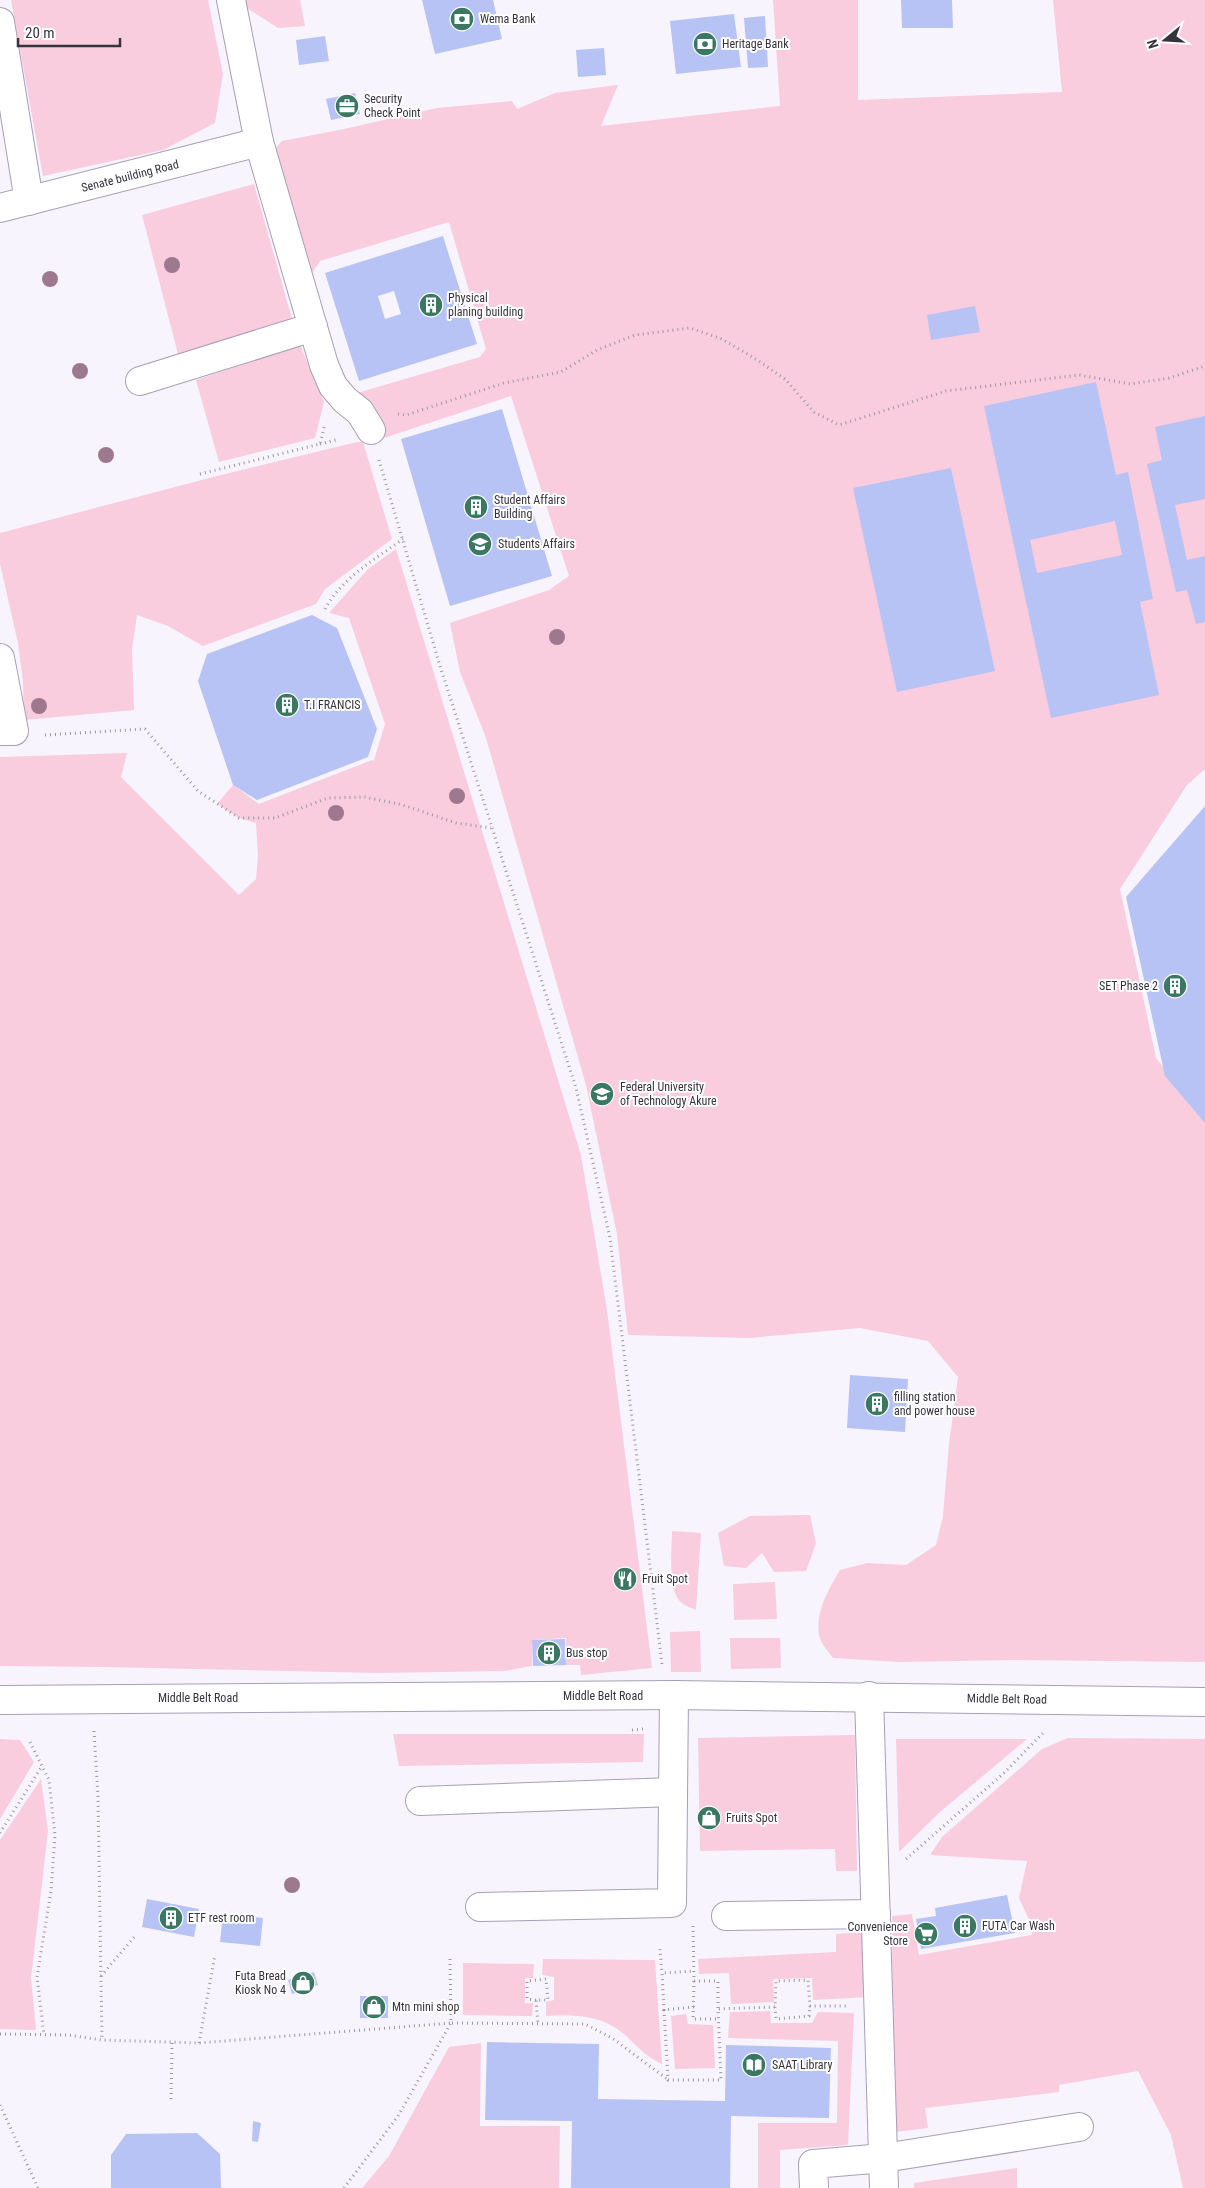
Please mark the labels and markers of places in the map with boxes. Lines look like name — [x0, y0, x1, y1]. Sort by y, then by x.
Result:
bank icon: Wema Bank — [449, 6, 475, 32]
place label: Wema Bank — [480, 12, 536, 26]
bank icon: Heritage Bank — [692, 31, 718, 57]
place label: Heritage Bank — [722, 37, 789, 51]
place label: Security Check Point — [364, 92, 421, 120]
office icon: Security Check Point — [334, 93, 360, 119]
place label: Physical planing building — [448, 291, 523, 319]
building icon: Physical planing building — [418, 292, 444, 318]
place label: Student Affairs Building — [494, 493, 565, 521]
building icon: Student Affairs Building — [463, 494, 489, 520]
school or university icon: Students Affairs — [467, 531, 493, 557]
place label: Students Affairs — [498, 537, 575, 551]
building icon: T.I FRANCIS — [274, 692, 300, 718]
place label: T.I FRANCIS — [304, 698, 360, 712]
building icon: SET Phase 2 — [1162, 973, 1188, 999]
place label: SET Phase 2 — [1099, 979, 1158, 993]
place label: Federal University of Technology Akure — [620, 1080, 717, 1108]
school or university icon: Federal University of Technology Akure — [589, 1081, 615, 1107]
place label: filling station and power house — [894, 1390, 975, 1418]
building icon: filling station and power house — [864, 1391, 890, 1417]
restaurant icon: Fruit Spot — [612, 1566, 638, 1592]
place label: Fruit Spot — [642, 1572, 688, 1586]
building icon: Bus stop — [536, 1640, 562, 1666]
place label: Bus stop — [566, 1646, 608, 1660]
shop icon: Fruits Spot — [696, 1805, 722, 1831]
place label: Fruits Spot — [726, 1811, 778, 1825]
building icon: ETF rest room — [158, 1905, 184, 1931]
place label: ETF rest room — [188, 1911, 254, 1925]
building icon: FUTA Car Wash — [952, 1913, 978, 1939]
place label: FUTA Car Wash — [982, 1919, 1055, 1933]
place label: Convenience Store — [848, 1920, 908, 1948]
supermarket icon: Convenience Store — [913, 1921, 939, 1947]
place label: Futa Bread Kiosk No 4 — [235, 1969, 286, 1997]
shop icon: Futa Bread Kiosk No 4 — [290, 1970, 316, 1996]
shop icon: Mtn mini shop — [361, 1994, 387, 2020]
place label: Mtn mini shop — [392, 2000, 460, 2014]
library icon: SAAT Library — [741, 2052, 767, 2078]
place label: SAAT Library — [772, 2058, 832, 2072]

